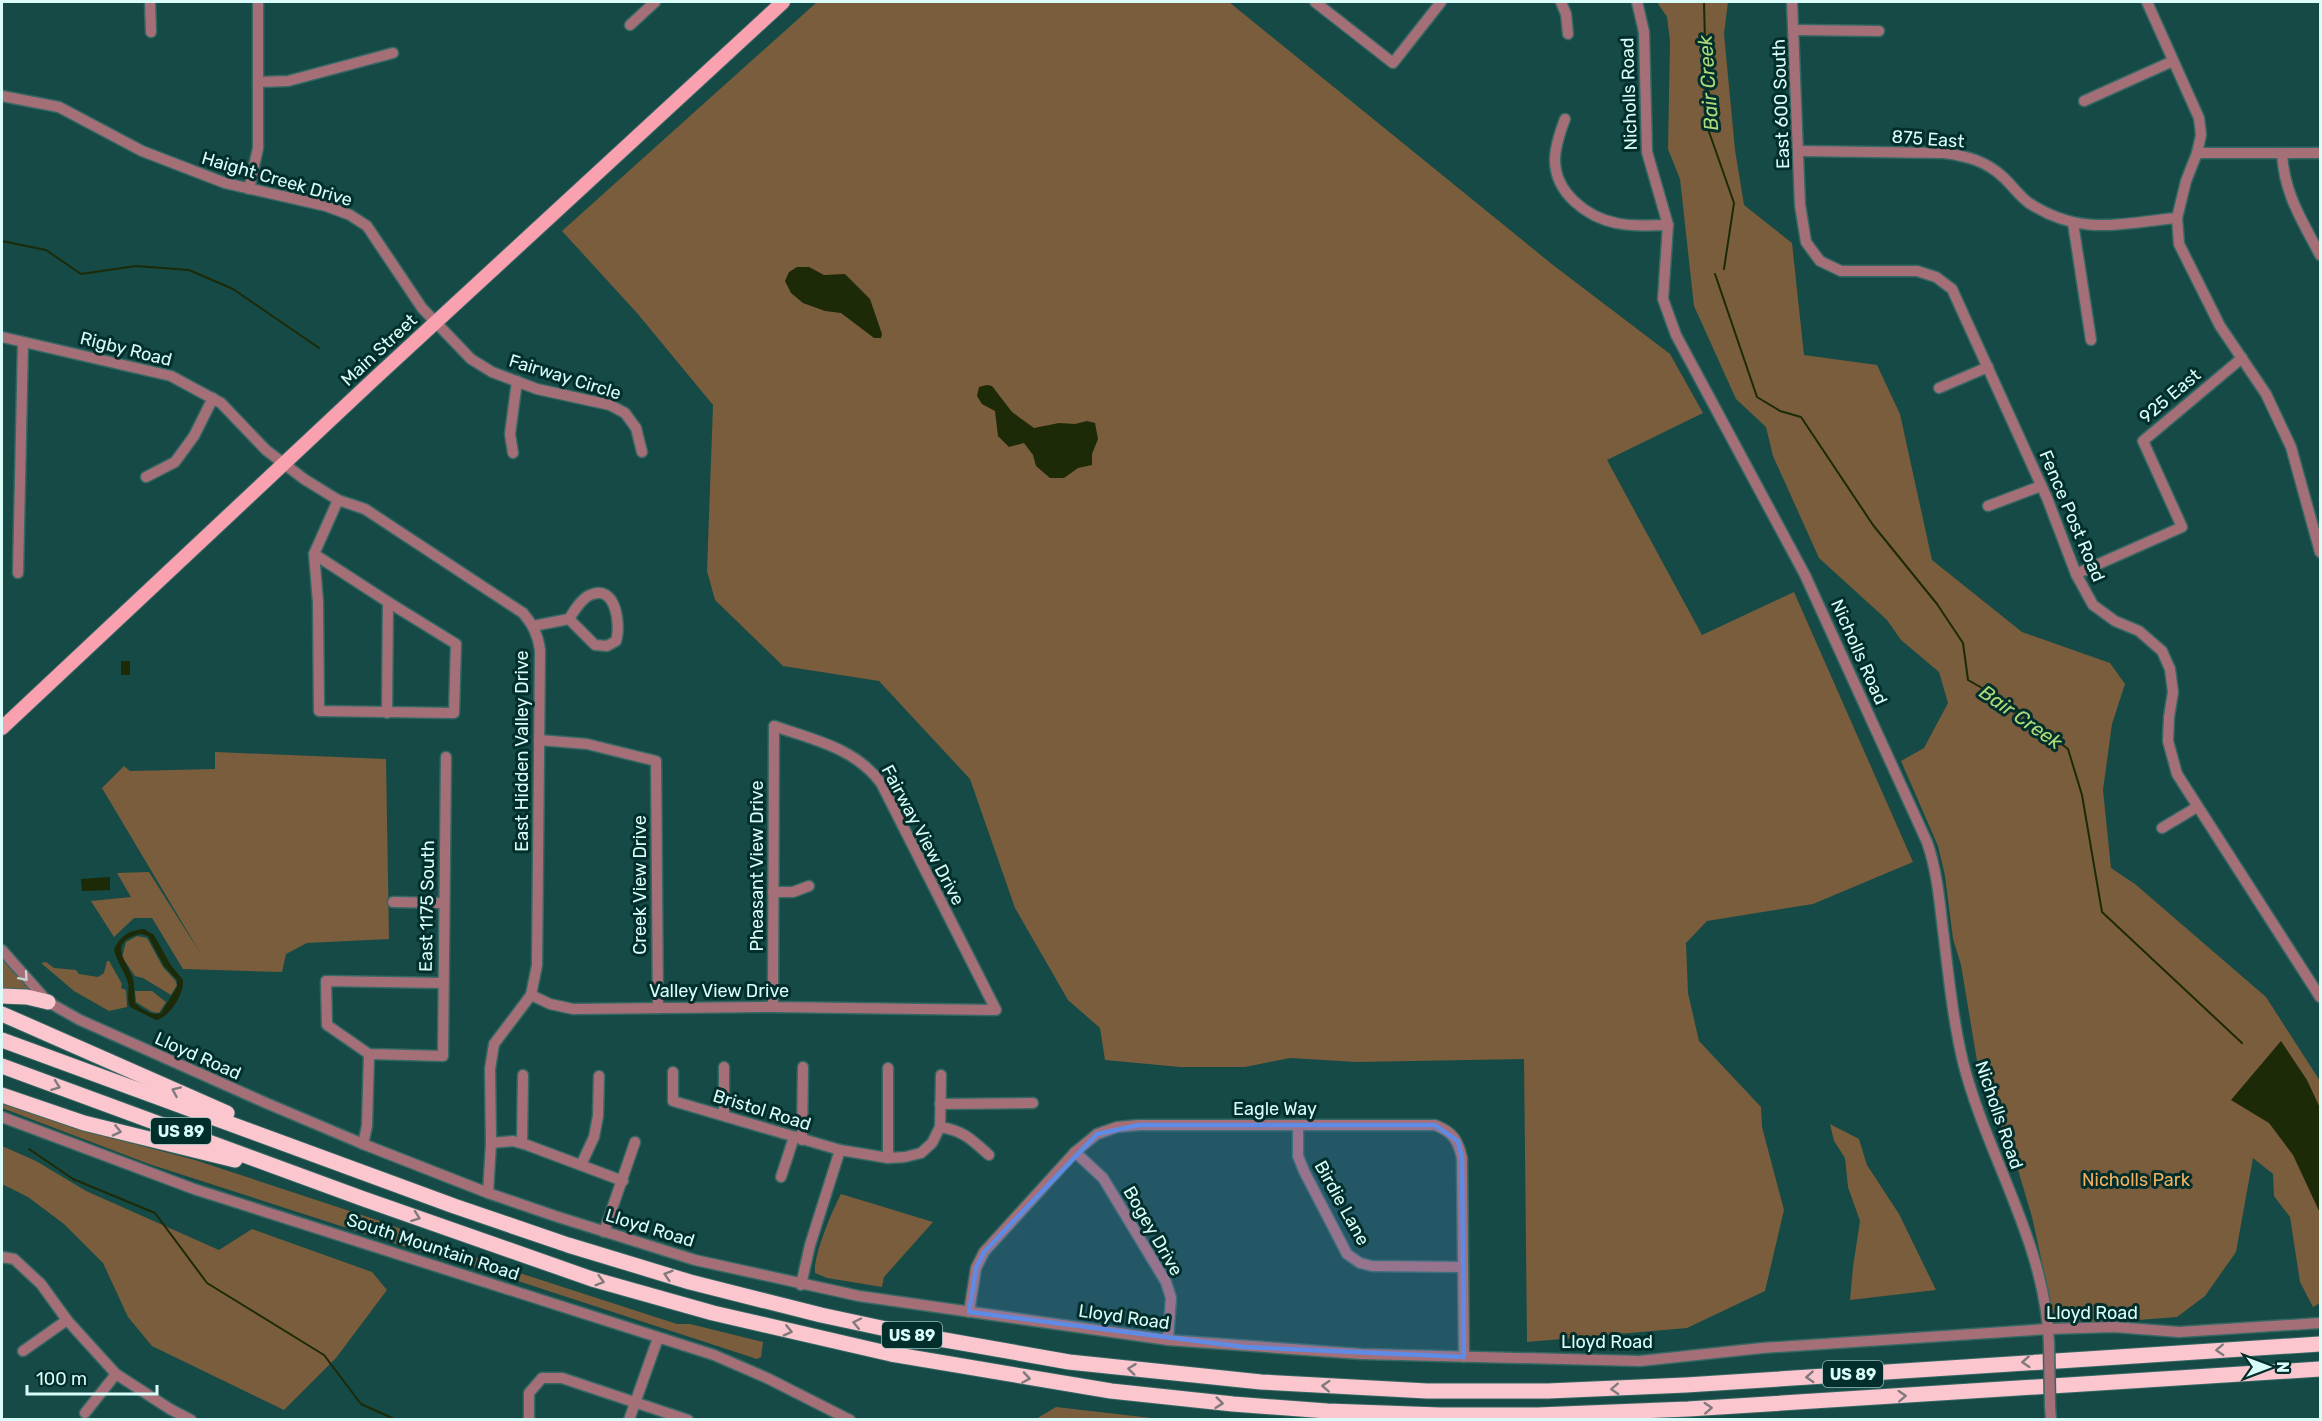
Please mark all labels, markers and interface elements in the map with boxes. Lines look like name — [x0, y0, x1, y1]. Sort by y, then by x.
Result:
water label: Bair Creek — [1693, 34, 1723, 132]
street label: Nicholls Road — [1616, 37, 1642, 151]
street label: East 600 South — [1768, 39, 1794, 169]
street label: 875 East — [1891, 125, 1965, 153]
street label: Haight Creek Drive — [199, 147, 355, 211]
street label: Main Street — [336, 309, 422, 391]
street label: Rigby Road — [78, 327, 174, 371]
street label: Fairway Circle — [506, 349, 624, 405]
street label: 925 East — [2135, 364, 2205, 428]
street label: Fence Post Road — [2034, 447, 2110, 585]
street label: Nicholls Road — [1826, 596, 1892, 708]
street label: East Hidden Valley Drive — [511, 650, 533, 852]
water label: Bair Creek — [1975, 680, 2068, 755]
street label: Fairway View Drive — [877, 761, 969, 909]
street label: Pheasant View Drive — [746, 780, 768, 952]
street label: Creek View Drive — [629, 815, 651, 955]
street label: East 1175 South — [415, 840, 439, 972]
one-way arrow — [17, 970, 28, 981]
street label: Valley View Drive — [649, 980, 789, 1002]
street label: Lloyd Road — [152, 1027, 244, 1085]
street label: Nicholls Road — [1970, 1058, 2028, 1172]
one-way arrow — [51, 1078, 61, 1091]
street label: Bristol Road — [710, 1085, 814, 1135]
one-way arrow — [171, 1086, 182, 1098]
street label: Eagle Way — [1233, 1098, 1317, 1120]
road number: US 89 — [151, 1118, 211, 1144]
one-way arrow — [112, 1124, 122, 1137]
street label: Birdie Lane — [1310, 1157, 1374, 1249]
park label: Nicholls Park — [2082, 1169, 2191, 1191]
street label: Bogey Drive — [1118, 1182, 1188, 1280]
street label: Lloyd Road — [603, 1204, 697, 1252]
street label: South Mountain Road — [344, 1209, 522, 1285]
one-way arrow — [410, 1210, 421, 1223]
one-way arrow — [663, 1270, 674, 1282]
one-way arrow — [594, 1274, 605, 1286]
street label: Lloyd Road — [1077, 1300, 1171, 1334]
street label: Lloyd Road — [2046, 1302, 2138, 1324]
one-way arrow — [852, 1318, 862, 1331]
road number: US 89 — [882, 1322, 942, 1348]
one-way arrow — [783, 1324, 793, 1337]
street label: Lloyd Road — [1561, 1331, 1653, 1353]
north arrow — [2238, 1337, 2298, 1397]
one-way arrow — [2216, 1344, 2225, 1357]
one-way arrow — [2021, 1356, 2030, 1369]
scale bar — [27, 1358, 158, 1396]
road number: US 89 — [1823, 1361, 1883, 1387]
text: N — [2273, 1361, 2292, 1373]
one-way arrow — [1127, 1363, 1136, 1376]
text: 100 m — [36, 1368, 87, 1390]
one-way arrow — [1806, 1370, 1815, 1383]
one-way arrow — [1021, 1372, 1031, 1384]
one-way arrow — [1321, 1380, 1330, 1393]
one-way arrow — [1611, 1383, 1620, 1396]
one-way arrow — [1898, 1390, 1907, 1403]
one-way arrow — [1215, 1396, 1224, 1409]
one-way arrow — [1703, 1401, 1712, 1414]

